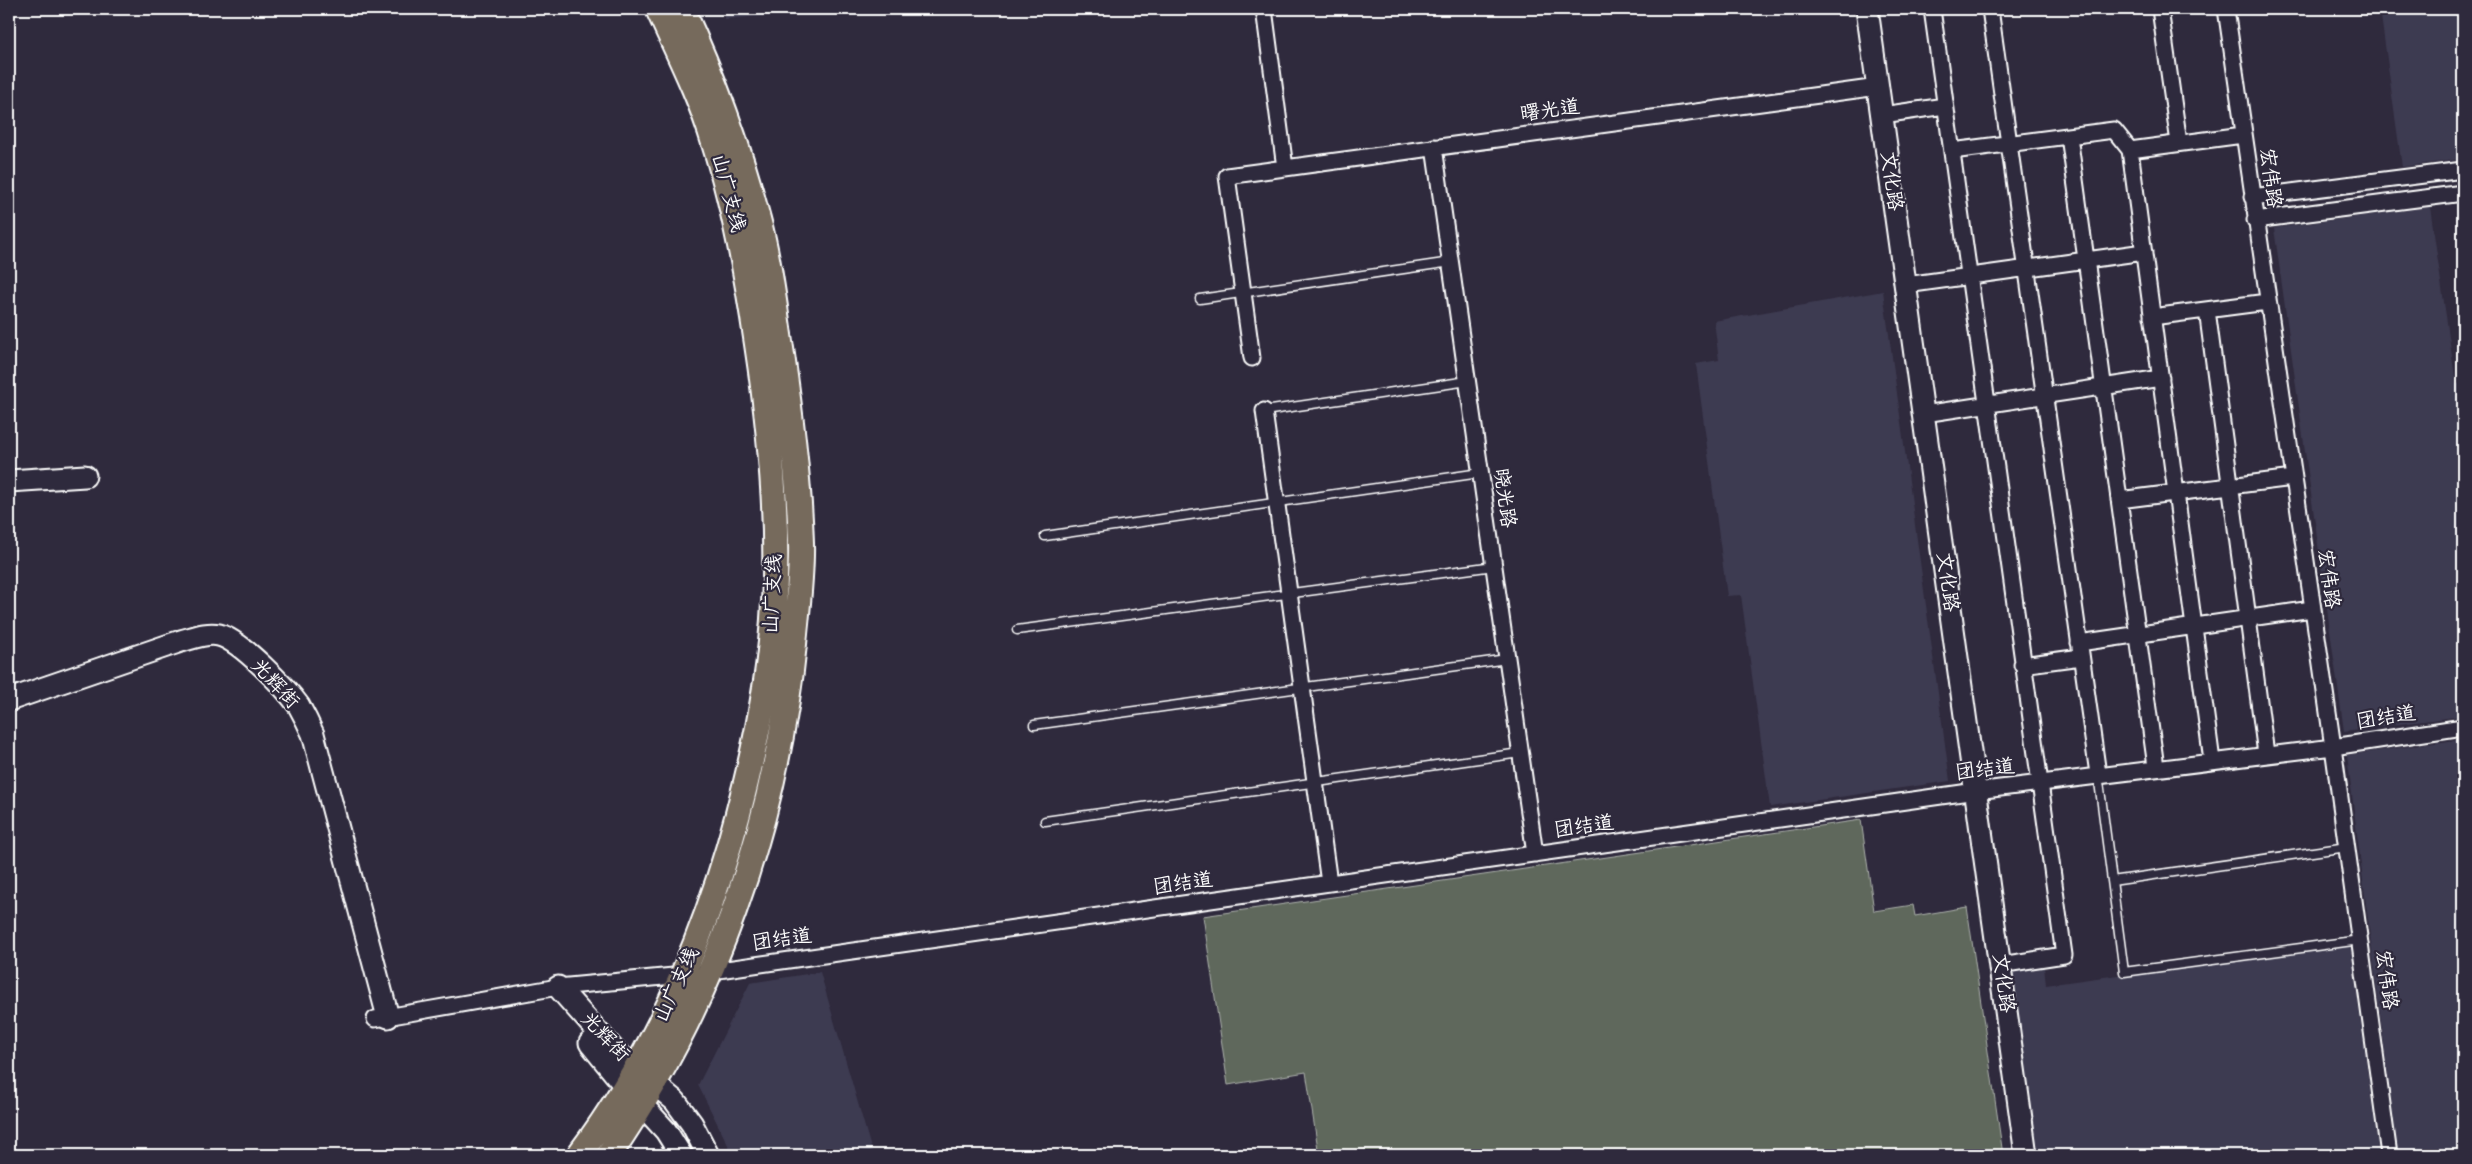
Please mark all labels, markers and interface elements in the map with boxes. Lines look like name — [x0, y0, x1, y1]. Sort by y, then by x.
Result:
street label: 曙光道 — [1518, 93, 1582, 129]
street label: 宏伟路 — [2252, 146, 2288, 211]
street label: 文化路 — [1873, 149, 1909, 214]
street label: 山广支线 — [705, 151, 751, 235]
street label: 晓光路 — [1486, 466, 1522, 531]
street label: 宏伟路 — [2310, 547, 2346, 612]
street label: 文化路 — [1929, 550, 1965, 615]
street label: 山广支线 — [757, 553, 789, 635]
street label: 光辉街 — [245, 653, 305, 715]
street label: 团结道 — [2354, 700, 2418, 736]
street label: 团结道 — [1954, 753, 2016, 787]
street label: 团结道 — [1552, 809, 1616, 845]
street label: 团结道 — [1151, 866, 1215, 902]
street label: 团结道 — [750, 922, 814, 958]
street label: 山广支线 — [648, 943, 706, 1027]
street label: 宏伟路 — [2368, 948, 2404, 1013]
street label: 文化路 — [1985, 951, 2021, 1016]
street label: 光辉街 — [574, 1006, 636, 1068]

